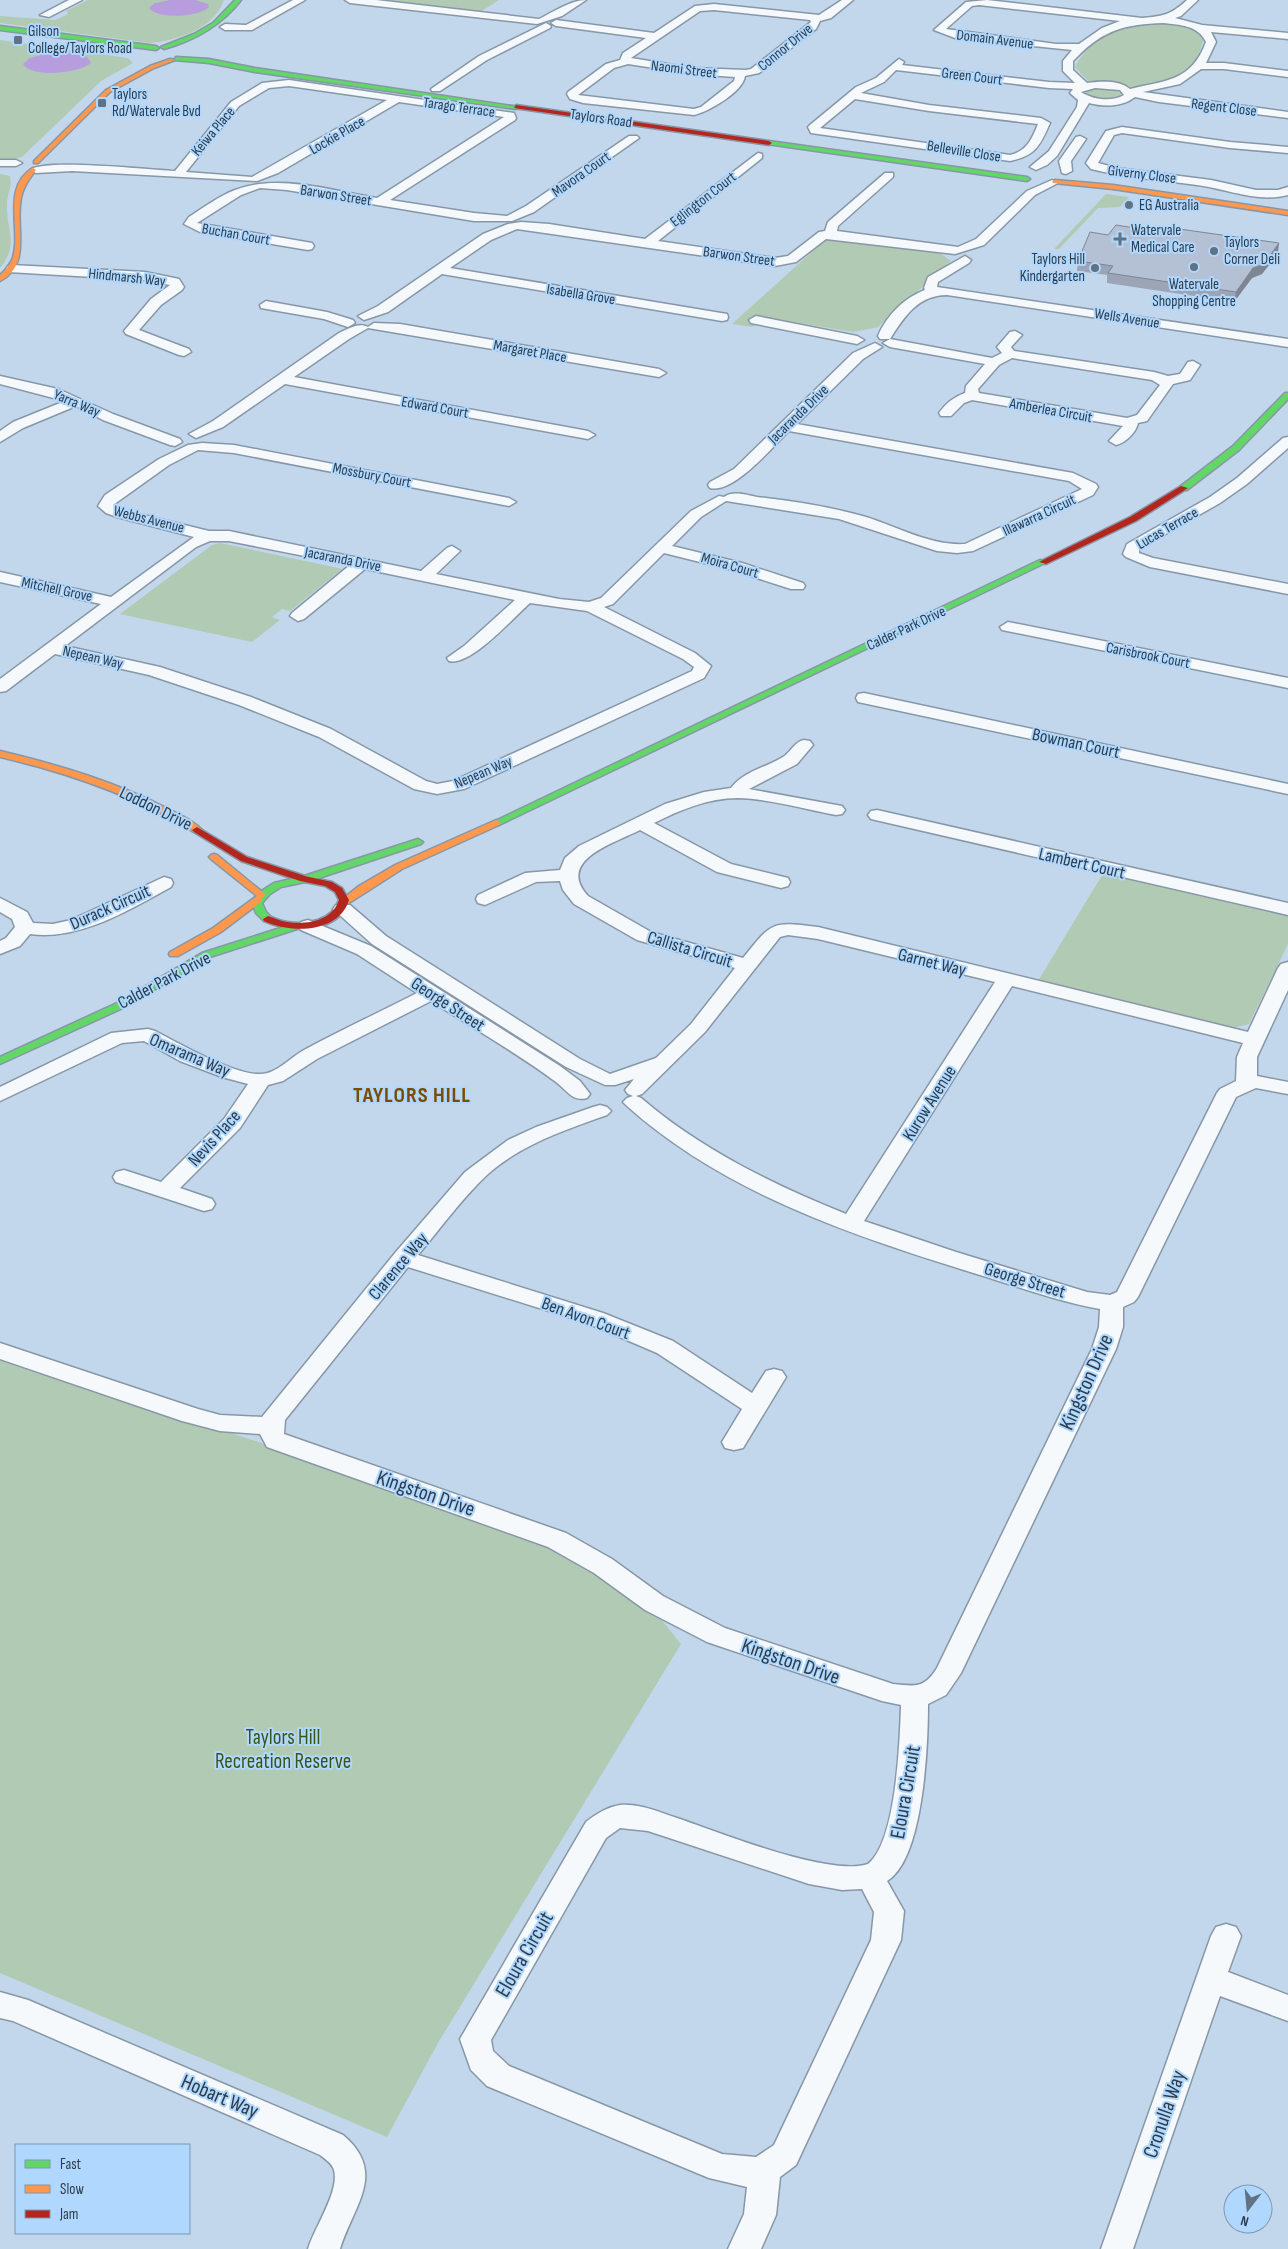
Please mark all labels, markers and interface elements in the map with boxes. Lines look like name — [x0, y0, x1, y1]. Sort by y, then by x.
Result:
street label: Connor Drive — [754, 19, 817, 75]
place label: Gilson College/Taylors Road — [28, 22, 132, 58]
street label: Domain Avenue — [955, 25, 1034, 54]
marker: Gilson College/Taylors Road — [12, 34, 24, 46]
street label: Naomi Street — [650, 56, 718, 83]
street label: Green Court — [940, 63, 1004, 90]
place label: Taylors Rd/Watervale Bvd — [112, 85, 201, 121]
street label: Tarago Terrace — [422, 93, 496, 122]
street label: Regent Close — [1190, 94, 1258, 121]
marker: Taylors Rd/Watervale Bvd — [96, 97, 108, 109]
street label: Keiwa Place — [187, 103, 239, 160]
street label: Taylors Road — [569, 105, 633, 132]
street label: Lockie Place — [306, 112, 369, 159]
street label: Belleville Close — [926, 136, 1002, 167]
street label: Mavora Court — [548, 147, 615, 202]
street label: Giverny Close — [1107, 161, 1177, 188]
street label: Eglington Court — [666, 167, 740, 231]
street label: Barwon Street — [299, 180, 373, 211]
place label: EG Australia — [1139, 196, 1199, 215]
marker: EG Australia — [1123, 199, 1135, 211]
street label: Buchan Court — [200, 219, 272, 250]
place label: Watervale Medical Care — [1131, 221, 1195, 257]
marker: Watervale Medical Care — [1113, 232, 1127, 246]
place label: Taylors Corner Deli — [1224, 233, 1280, 269]
street label: Barwon Street — [702, 242, 776, 271]
marker: Taylors Corner Deli — [1208, 245, 1220, 257]
place label: Taylors Hill Kindergarten — [1020, 250, 1085, 286]
marker: Watervale Shopping Centre — [1188, 261, 1200, 273]
marker: Taylors Hill Kindergarten — [1089, 262, 1101, 274]
street label: Hindmarsh Way — [87, 264, 167, 291]
place label: Watervale Shopping Centre — [1152, 275, 1236, 311]
street label: Isabella Grove — [545, 280, 617, 309]
street label: Wells Avenue — [1093, 304, 1161, 333]
street label: Margaret Place — [492, 336, 568, 367]
street label: Jacaranda Drive — [763, 381, 833, 449]
street label: Yarra Way — [51, 385, 103, 422]
street label: Edward Court — [400, 392, 470, 423]
street label: Amberlea Circuit — [1007, 394, 1094, 427]
street label: Mossbury Court — [331, 459, 413, 492]
street label: Illawarra Circuit — [1000, 490, 1079, 541]
street label: Webbs Avenue — [111, 502, 186, 537]
street label: Lucas Terrace — [1133, 503, 1202, 554]
street label: Jacaranda Drive — [302, 543, 383, 576]
street label: Moira Court — [699, 548, 761, 583]
street label: Mitchell Grove — [20, 573, 94, 606]
street label: Calder Park Drive — [864, 602, 949, 655]
street label: Carisbrook Court — [1104, 638, 1192, 673]
street label: Nepean Way — [61, 641, 125, 674]
street label: Bowman Court — [1030, 724, 1122, 763]
street label: Nepean Way — [451, 752, 515, 793]
street label: Loddon Drive — [116, 782, 196, 835]
street label: Lambert Court — [1037, 843, 1128, 884]
street label: Durack Circuit — [67, 880, 154, 934]
street label: Callista Circuit — [645, 927, 735, 973]
street label: Garnet Way — [896, 944, 968, 981]
street label: Calder Park Drive — [114, 947, 214, 1014]
street label: George Street — [407, 973, 489, 1036]
street label: Omarama Way — [146, 1029, 233, 1082]
street label: Kurow Avenue — [898, 1062, 961, 1145]
district label: TAYLORS HILL — [353, 1082, 471, 1109]
street label: Nevis Place — [184, 1106, 245, 1171]
street label: Clarence Way — [364, 1228, 433, 1304]
street label: George Street — [982, 1258, 1068, 1303]
street label: Ben Avon Court — [539, 1293, 633, 1344]
street label: Kingston Drive — [1054, 1330, 1119, 1434]
street label: Kingston Drive — [373, 1465, 478, 1522]
street label: Kingston Drive — [738, 1633, 843, 1690]
park label: Taylors Hill Recreation Reserve — [215, 1725, 351, 1774]
street label: Eloura Circuit — [885, 1743, 926, 1841]
street label: Eloura Circuit — [490, 1907, 559, 2001]
street label: Cronulla Way — [1138, 2067, 1191, 2161]
street label: Hobart Way — [177, 2069, 262, 2124]
legend — [15, 2144, 190, 2234]
text: Fast — [60, 2155, 82, 2174]
text: Slow — [60, 2180, 84, 2199]
north arrow — [1223, 2184, 1273, 2234]
text: Jam — [59, 2205, 78, 2224]
text: N — [1239, 2212, 1250, 2230]

